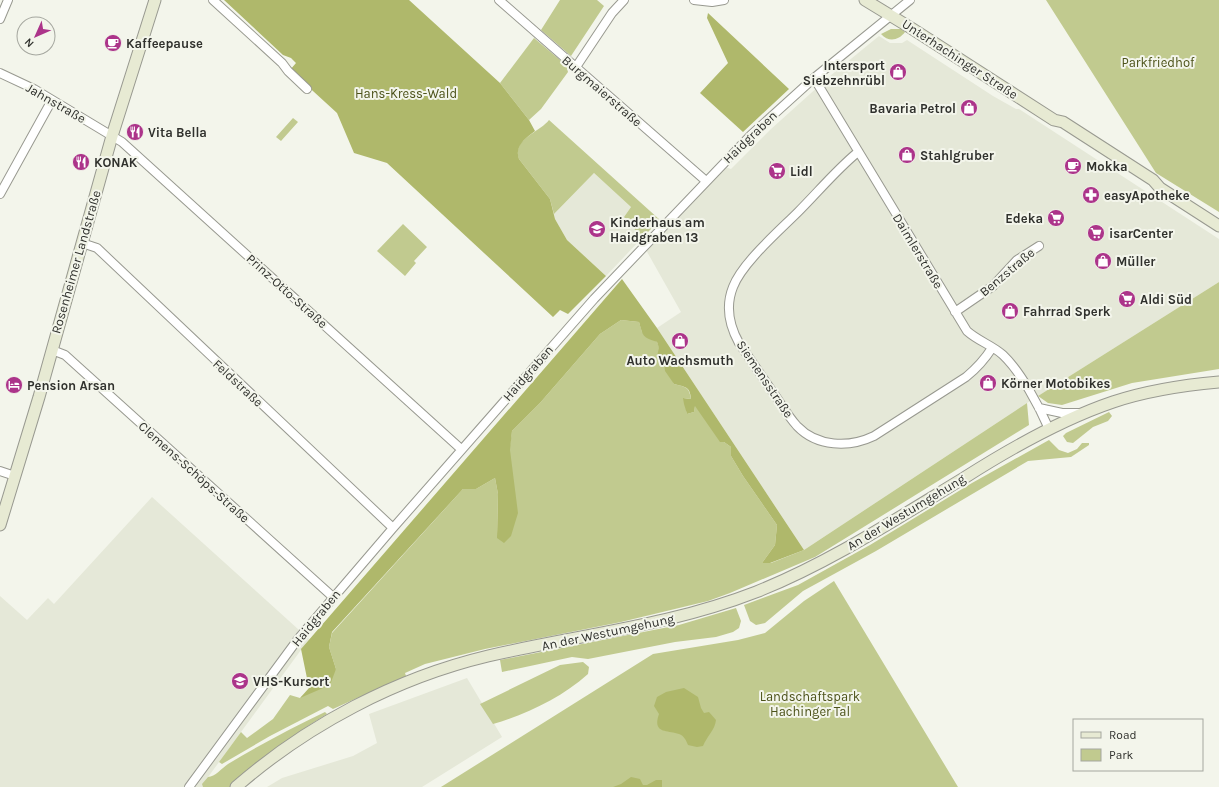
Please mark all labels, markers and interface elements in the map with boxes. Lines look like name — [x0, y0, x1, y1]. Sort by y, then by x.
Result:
north arrow — [16, 16, 56, 56]
street label: Unterhachinger Straße — [899, 16, 1021, 102]
cafe icon: Kaffeepause — [103, 33, 123, 53]
text: N — [22, 35, 37, 50]
place label: Kaffeepause — [126, 36, 203, 51]
street label: Burgmaierstraße — [559, 52, 645, 130]
park label: Parkfriedhof — [1122, 55, 1195, 70]
place label: Intersport Siebzehnrübl — [803, 58, 885, 88]
shop icon: Intersport Siebzehnrübl — [888, 62, 908, 82]
street label: Jahnstraße — [24, 80, 89, 126]
park label: Hans-Kress-Wald — [355, 86, 457, 101]
shop icon: Bavaria Petrol — [959, 98, 979, 118]
place label: Bavaria Petrol — [869, 101, 956, 116]
street label: Haidgraben — [720, 108, 780, 166]
restaurant icon: Vita Bella — [125, 122, 145, 142]
place label: Vita Bella — [148, 125, 207, 140]
shop icon: Stahlgruber — [897, 145, 917, 165]
place label: Stahlgruber — [920, 148, 995, 163]
restaurant icon: KONAK — [71, 152, 91, 172]
place label: KONAK — [94, 155, 138, 170]
cafe icon: Mokka — [1063, 156, 1083, 176]
place label: Mokka — [1086, 159, 1128, 174]
supermarket icon: Lidl — [767, 161, 787, 181]
place label: Lidl — [790, 164, 813, 179]
pharmacy icon: easyApotheke — [1081, 185, 1101, 205]
street label: Rosenheimer Landstraße — [48, 188, 104, 335]
place label: easyApotheke — [1104, 188, 1190, 203]
supermarket icon: Edeka — [1046, 208, 1066, 228]
street label: Daimlerstraße — [890, 211, 946, 292]
place label: Edeka — [1005, 211, 1043, 226]
place label: Kinderhaus am Haidgraben 13 — [610, 215, 705, 245]
school or university icon: Kinderhaus am Haidgraben 13 — [587, 219, 607, 239]
supermarket icon: isarCenter — [1086, 223, 1106, 243]
place label: isarCenter — [1109, 226, 1174, 241]
street label: Benzstraße — [977, 245, 1038, 299]
street label: Prinz-Otto-Straße — [244, 251, 331, 331]
shop icon: Müller — [1093, 251, 1113, 271]
place label: Müller — [1116, 254, 1156, 269]
supermarket icon: Aldi Süd — [1117, 289, 1137, 309]
place label: Aldi Süd — [1140, 292, 1192, 307]
shop icon: Fahrrad Sperk — [1000, 301, 1020, 321]
place label: Fahrrad Sperk — [1023, 304, 1111, 319]
shop icon: Auto Wachsmuth — [670, 331, 690, 351]
street label: Siemensstraße — [734, 337, 797, 421]
street label: Haidgraben — [500, 342, 556, 404]
place label: Auto Wachsmuth — [626, 353, 734, 368]
street label: Feldstraße — [210, 356, 266, 410]
shop icon: Körner Motobikes — [978, 373, 998, 393]
hotel icon: Pension Arsan — [4, 375, 24, 395]
place label: Körner Motobikes — [1001, 376, 1110, 391]
place label: Pension Arsan — [27, 378, 115, 393]
street label: Clemens-Schöps-Straße — [135, 418, 253, 526]
street label: An der Westumgehung — [844, 470, 968, 553]
street label: Haidgraben — [289, 587, 343, 649]
street label: An der Westumgehung — [540, 610, 676, 653]
school or university icon: VHS-Kursort — [230, 671, 250, 691]
place label: VHS-Kursort — [253, 674, 329, 689]
park label: Landschaftspark Hachinger Tal — [760, 689, 860, 719]
legend — [1073, 719, 1203, 771]
text: Road — [1109, 728, 1137, 742]
text: Park — [1109, 748, 1134, 762]

